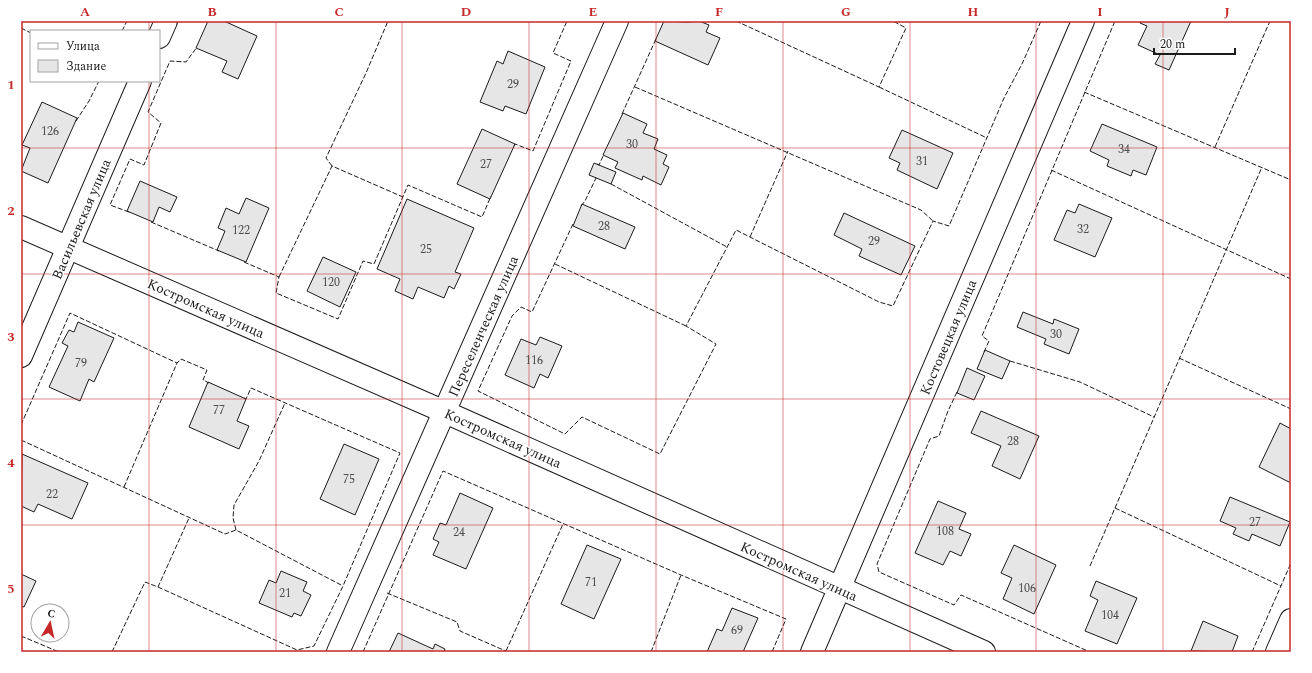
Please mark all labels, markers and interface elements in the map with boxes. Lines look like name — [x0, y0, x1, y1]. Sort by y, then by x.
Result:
text: A — [80, 2, 90, 22]
text: B — [207, 2, 217, 22]
text: C — [334, 2, 344, 22]
text: D — [461, 2, 471, 22]
text: E — [589, 2, 598, 22]
text: F — [715, 2, 723, 22]
text: G — [841, 2, 851, 22]
text: H — [968, 2, 979, 22]
text: I — [1097, 2, 1103, 22]
text: J — [1224, 2, 1230, 22]
legend — [30, 30, 160, 82]
scale bar — [1154, 30, 1235, 56]
text: 20 m — [1160, 35, 1185, 54]
text: Улица — [66, 37, 100, 56]
text: Здание — [66, 57, 106, 76]
text: 1 — [7, 75, 15, 95]
house number: 29 — [507, 75, 519, 94]
house number: 126 — [41, 122, 59, 141]
house number: 30 — [626, 135, 638, 154]
house number: 34 — [1118, 140, 1130, 159]
house number: 31 — [916, 152, 928, 171]
street label: Васильевская улица — [47, 155, 116, 283]
house number: 27 — [480, 155, 492, 174]
text: 2 — [7, 201, 15, 221]
house number: 28 — [598, 217, 610, 236]
house number: 32 — [1077, 220, 1089, 239]
house number: 122 — [232, 221, 250, 240]
house number: 29 — [868, 232, 880, 251]
house number: 25 — [420, 240, 432, 259]
street label: Переселенческая улица — [443, 252, 524, 400]
street label: Костромская улица — [144, 273, 268, 344]
house number: 120 — [322, 273, 340, 292]
street label: Костовецкая улица — [915, 276, 982, 398]
house number: 30 — [1050, 325, 1062, 344]
text: 3 — [7, 327, 15, 347]
house number: 116 — [525, 351, 543, 370]
house number: 79 — [75, 354, 87, 373]
house number: 77 — [213, 401, 225, 420]
street label: Костромская улица — [441, 403, 565, 474]
house number: 28 — [1007, 432, 1019, 451]
text: 4 — [7, 453, 15, 473]
house number: 75 — [343, 470, 355, 489]
house number: 22 — [46, 485, 58, 504]
house number: 27 — [1249, 513, 1261, 532]
house number: 108 — [936, 522, 954, 541]
house number: 24 — [453, 523, 465, 542]
street label: Костромская улица — [737, 536, 861, 607]
house number: 71 — [585, 573, 597, 592]
text: 5 — [7, 579, 15, 599]
house number: 106 — [1018, 579, 1036, 598]
house number: 21 — [279, 584, 291, 603]
north arrow — [30, 603, 70, 643]
text: С — [46, 605, 57, 623]
house number: 104 — [1101, 606, 1119, 625]
house number: 69 — [731, 621, 743, 640]

